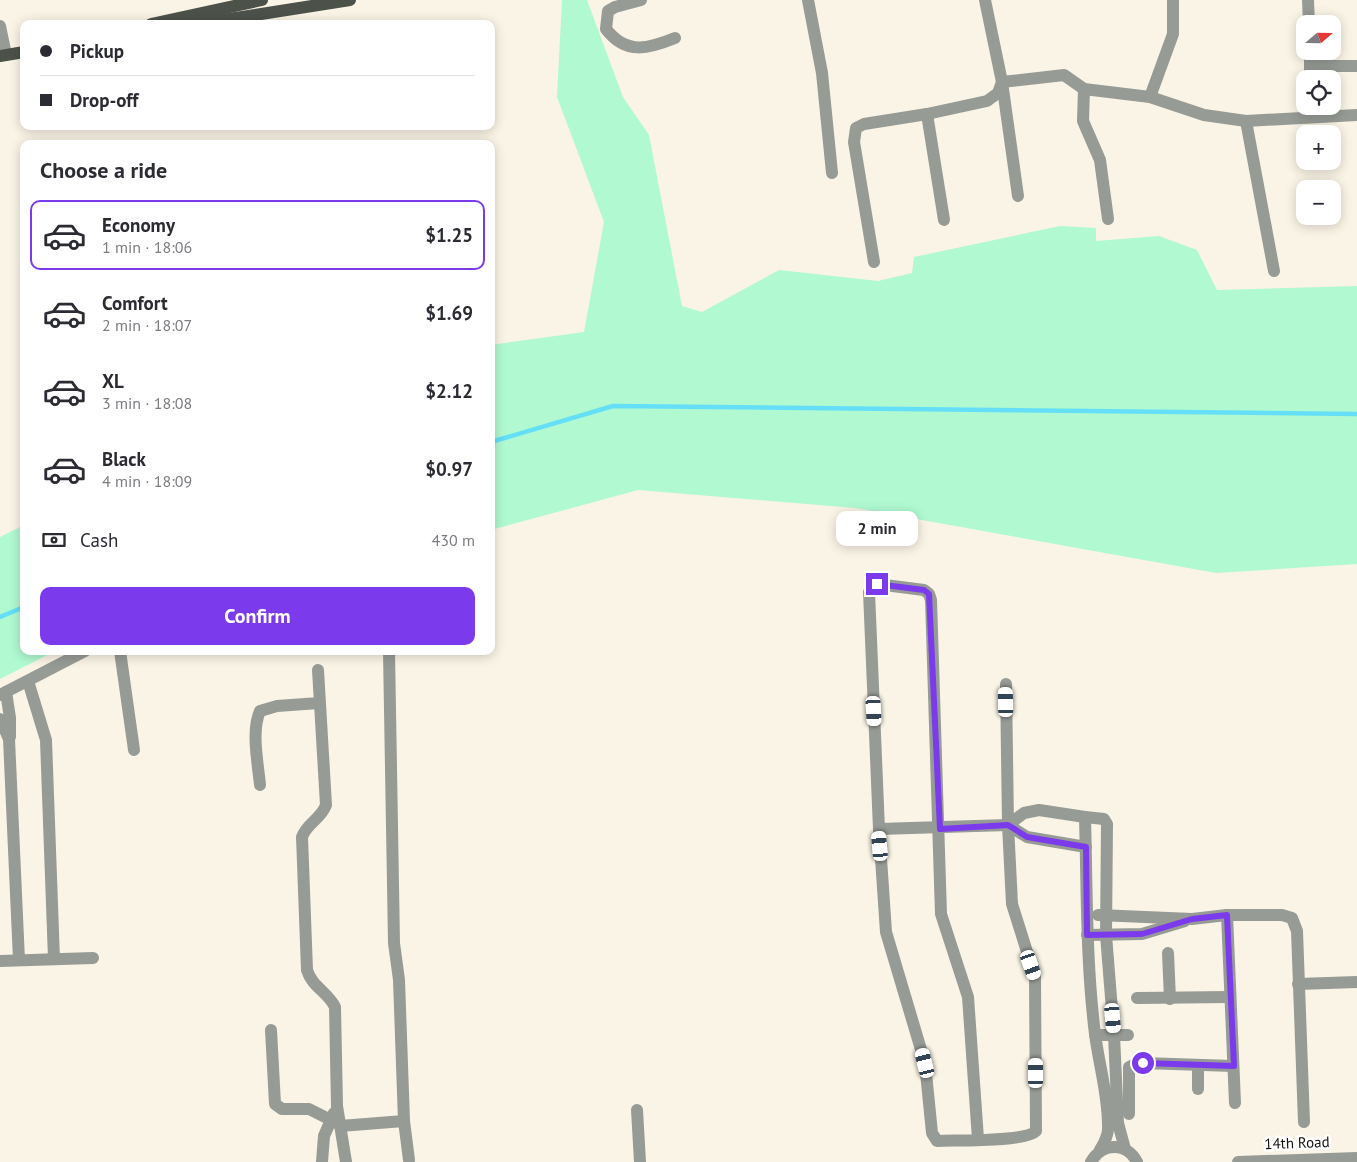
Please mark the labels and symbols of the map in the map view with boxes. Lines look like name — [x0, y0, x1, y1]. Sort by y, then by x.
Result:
north arrow — [1296, 15, 1341, 60]
callout: 2 min — [836, 512, 918, 546]
route end — [866, 573, 888, 595]
car — [998, 687, 1013, 717]
car — [865, 696, 882, 726]
car — [871, 830, 888, 862]
car — [1019, 948, 1042, 982]
car — [1104, 1002, 1121, 1034]
car — [914, 1047, 935, 1079]
route start — [1132, 1052, 1154, 1074]
car — [1028, 1058, 1043, 1088]
street label: 14th Road — [1264, 1132, 1330, 1153]

